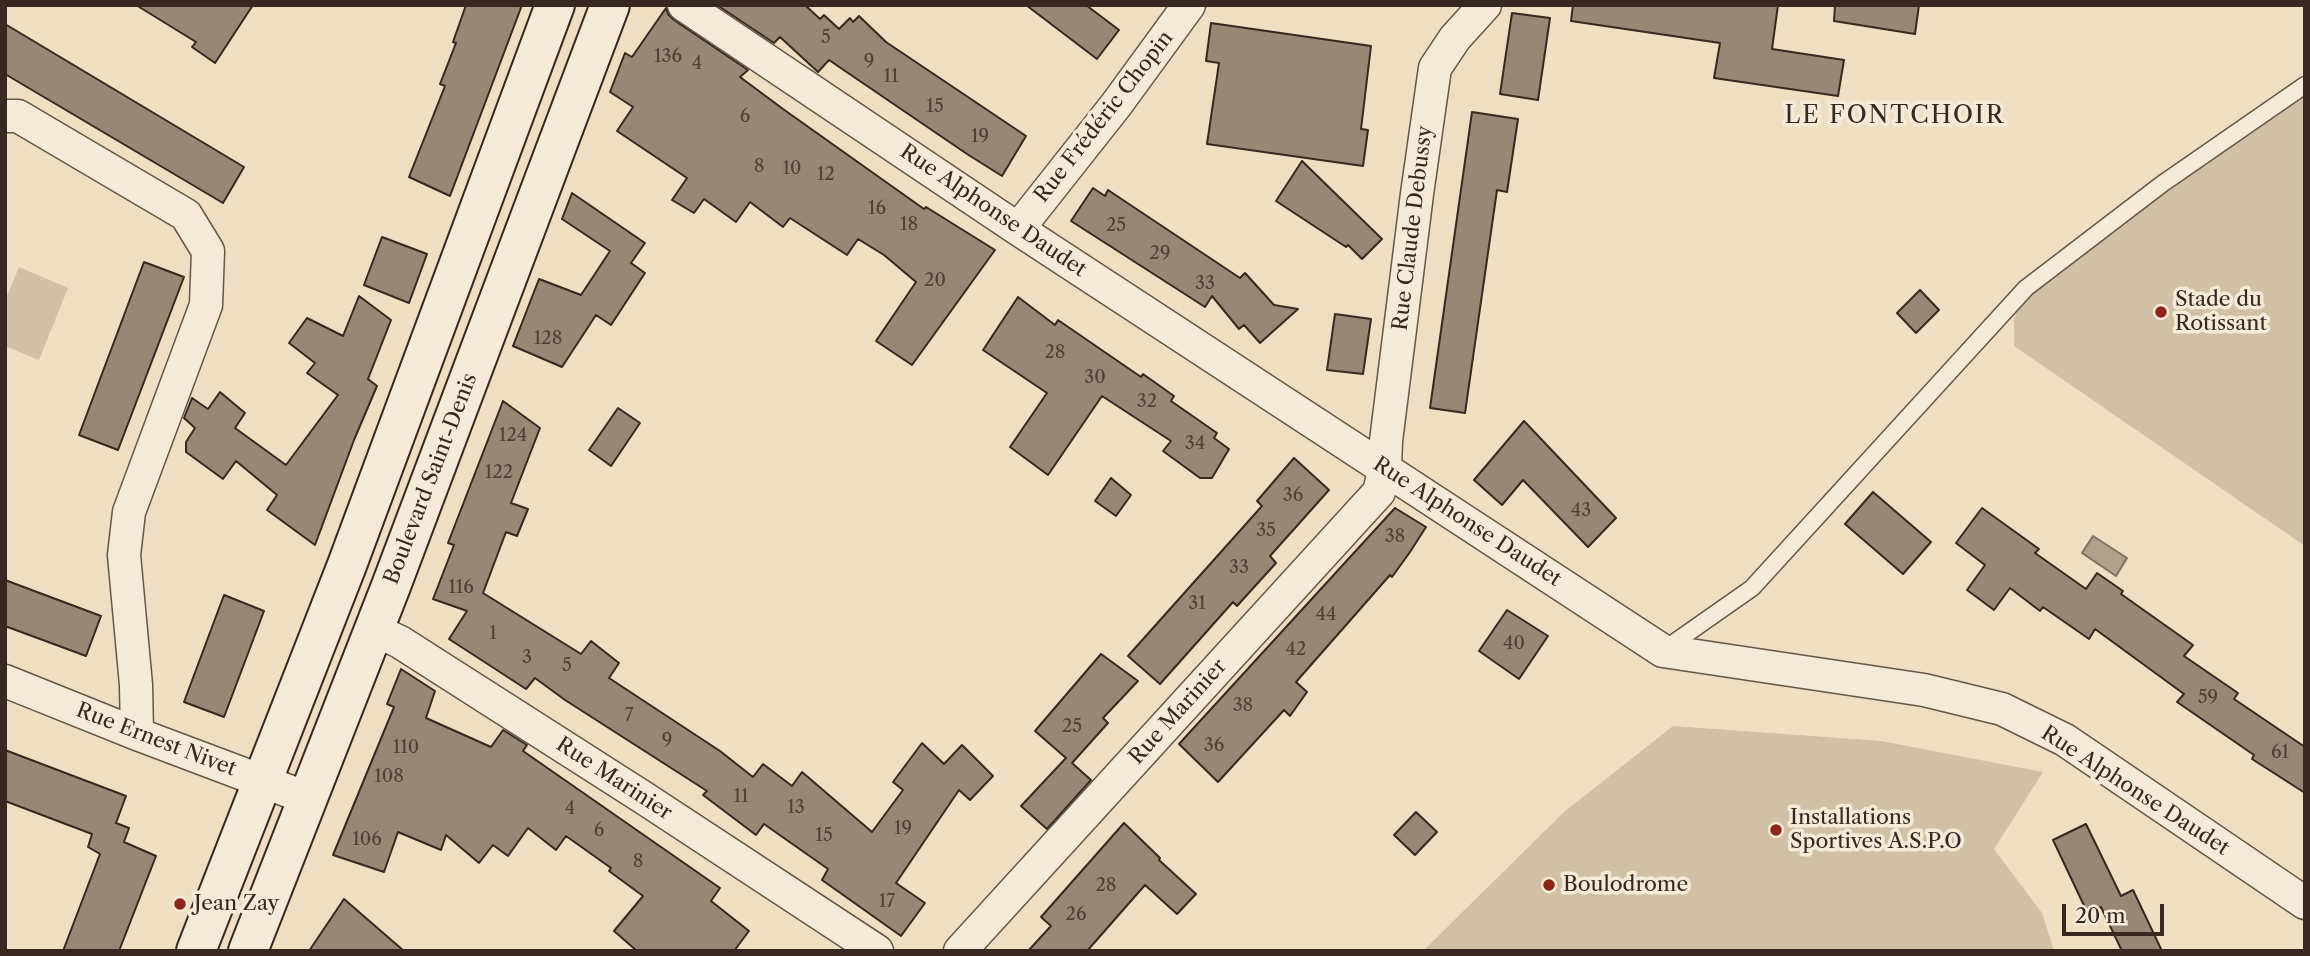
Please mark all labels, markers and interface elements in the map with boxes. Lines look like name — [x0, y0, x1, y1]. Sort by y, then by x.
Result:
street label: Rue Frédéric Chopin — [1029, 26, 1179, 208]
house number: 5 — [821, 27, 831, 49]
house number: 136 — [654, 46, 682, 68]
house number: 9 — [864, 51, 874, 73]
house number: 4 — [692, 53, 702, 75]
house number: 11 — [883, 66, 899, 88]
house number: 15 — [926, 96, 944, 118]
district label: LE FONTCHOIR — [1786, 102, 2004, 130]
house number: 6 — [740, 106, 750, 128]
street label: Rue Claude Debussy — [1388, 124, 1438, 332]
house number: 19 — [971, 126, 989, 148]
street label: Rue Alphonse Daudet — [895, 139, 1091, 283]
house number: 8 — [754, 156, 764, 178]
house number: 10 — [783, 158, 801, 180]
house number: 12 — [817, 164, 835, 186]
house number: 16 — [868, 198, 886, 220]
house number: 18 — [900, 214, 918, 236]
house number: 25 — [1106, 215, 1126, 237]
house number: 29 — [1150, 243, 1170, 265]
house number: 20 — [924, 270, 946, 292]
house number: 33 — [1195, 273, 1215, 295]
place label: Stade du Rotissant — [2175, 287, 2267, 337]
marker: Stade du Rotissant — [2153, 304, 2169, 320]
house number: 128 — [534, 328, 562, 350]
house number: 28 — [1044, 342, 1066, 364]
house number: 30 — [1084, 367, 1106, 389]
street label: Boulevard Saint-Denis — [379, 370, 483, 588]
house number: 32 — [1137, 391, 1157, 413]
house number: 124 — [499, 425, 527, 447]
house number: 34 — [1185, 433, 1205, 455]
street label: Rue Alphonse Daudet — [1368, 452, 1566, 592]
house number: 122 — [485, 462, 513, 484]
house number: 36 — [1283, 485, 1303, 507]
house number: 43 — [1571, 500, 1591, 522]
house number: 35 — [1256, 520, 1276, 542]
house number: 38 — [1385, 526, 1405, 548]
house number: 33 — [1229, 557, 1249, 579]
house number: 116 — [448, 577, 474, 599]
house number: 31 — [1188, 593, 1206, 615]
house number: 44 — [1316, 604, 1336, 626]
house number: 1 — [489, 623, 497, 645]
house number: 40 — [1503, 633, 1525, 655]
house number: 42 — [1286, 639, 1306, 661]
house number: 3 — [522, 647, 532, 669]
street label: Rue Marinier — [1124, 654, 1232, 770]
house number: 5 — [562, 655, 572, 677]
house number: 59 — [2198, 687, 2218, 709]
house number: 38 — [1233, 695, 1253, 717]
street label: Rue Ernest Nivet — [72, 698, 240, 782]
house number: 7 — [625, 705, 633, 727]
house number: 25 — [1062, 716, 1082, 738]
street label: Rue Alphonse Daudet — [2036, 721, 2234, 861]
house number: 9 — [662, 730, 672, 752]
street label: Rue Marinier — [551, 732, 677, 826]
house number: 36 — [1204, 735, 1224, 757]
house number: 110 — [393, 737, 419, 759]
house number: 61 — [2271, 742, 2289, 764]
house number: 108 — [374, 766, 404, 788]
house number: 11 — [733, 786, 749, 808]
house number: 13 — [787, 797, 805, 819]
house number: 4 — [565, 798, 575, 820]
place label: Installations Sportives A.S.P.O — [1790, 805, 1962, 855]
house number: 19 — [894, 818, 912, 840]
house number: 6 — [594, 820, 604, 842]
marker: Installations Sportives A.S.P.O — [1768, 822, 1784, 838]
house number: 15 — [815, 825, 833, 847]
house number: 106 — [352, 829, 382, 851]
house number: 8 — [633, 851, 643, 873]
place label: Boulodrome — [1563, 872, 1688, 898]
house number: 28 — [1095, 875, 1117, 897]
marker: Boulodrome — [1541, 877, 1557, 893]
scale bar — [2065, 890, 2166, 934]
place label: Jean Zay — [194, 891, 279, 917]
house number: 17 — [879, 891, 895, 913]
marker: Jean Zay — [172, 896, 188, 912]
text: 20 m — [2075, 903, 2126, 928]
house number: 26 — [1066, 904, 1086, 926]

